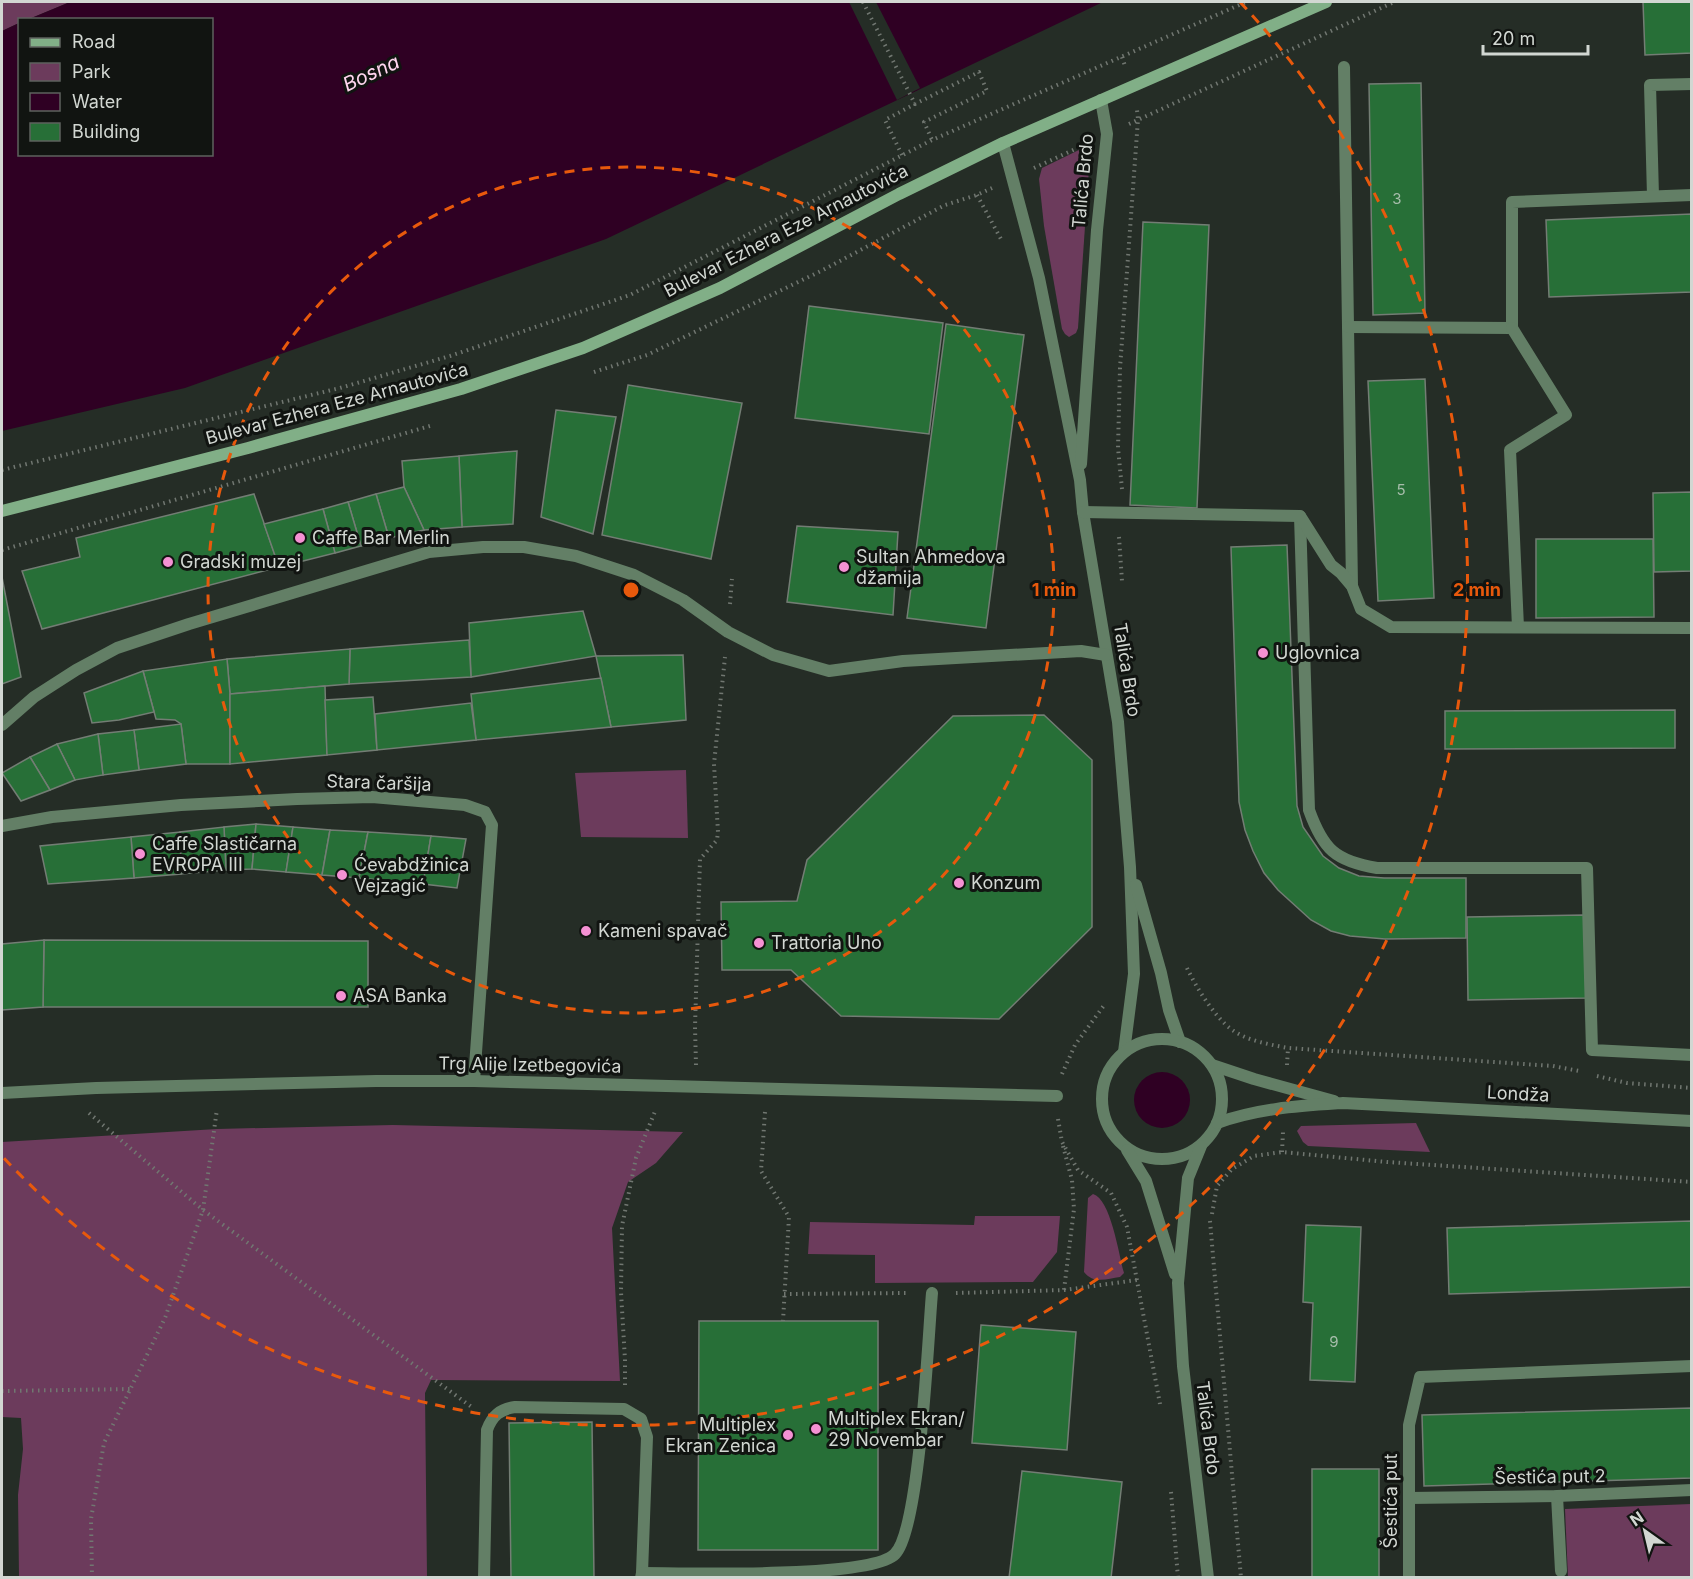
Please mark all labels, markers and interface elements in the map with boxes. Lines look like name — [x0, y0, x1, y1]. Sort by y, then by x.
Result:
legend — [18, 18, 213, 156]
scale bar — [1483, 18, 1588, 56]
text: 20 m — [1492, 28, 1535, 49]
text: Road — [72, 31, 115, 52]
water label: Bosna — [339, 49, 403, 97]
text: Park — [72, 61, 111, 82]
text: Water — [72, 91, 122, 112]
text: Building — [72, 121, 140, 142]
street label: Talića Brdo — [1068, 133, 1097, 229]
street label: Bulevar Ezhera Eze Arnautovića — [660, 160, 911, 301]
house number: 3 — [1392, 189, 1402, 208]
street label: Bulevar Ezhera Eze Arnautovića — [203, 358, 470, 449]
house number: 5 — [1396, 480, 1406, 499]
place label: Caffe Bar Merlin — [312, 527, 450, 548]
marker: Caffe Bar Merlin — [293, 531, 307, 545]
place label: Sultan Ahmedova džamija — [856, 546, 1006, 588]
place label: Gradski muzej — [180, 551, 301, 572]
marker: Gradski muzej — [161, 555, 175, 569]
marker: Sultan Ahmedova džamija — [837, 560, 851, 574]
text: 1 min — [1032, 579, 1076, 600]
text: 2 min — [1453, 579, 1501, 600]
centre of rings — [621, 580, 641, 600]
street label: Talića Brdo — [1110, 621, 1145, 718]
place label: Uglovnica — [1275, 642, 1360, 663]
marker: Uglovnica — [1256, 646, 1270, 660]
street label: Stara čaršija — [326, 770, 432, 795]
place label: Caffe Slastičarna EVROPA III — [152, 833, 297, 875]
marker: Caffe Slastičarna EVROPA III — [133, 847, 147, 861]
place label: Ćevabdžinica Vejzagić — [354, 853, 469, 896]
marker: Ćevabdžinica Vejzagić — [335, 868, 349, 882]
place label: Konzum — [971, 872, 1040, 893]
marker: Konzum — [952, 876, 966, 890]
place label: Kameni spavač — [598, 920, 727, 941]
marker: Kameni spavač — [579, 924, 593, 938]
place label: Trattoria Uno — [771, 932, 882, 953]
marker: Trattoria Uno — [752, 936, 766, 950]
place label: ASA Banka — [353, 985, 447, 1006]
marker: ASA Banka — [334, 989, 348, 1003]
street label: Trg Alije Izetbegovića — [438, 1052, 622, 1077]
street label: Londža — [1486, 1081, 1550, 1106]
house number: 9 — [1329, 1332, 1339, 1351]
street label: Talića Brdo — [1192, 1380, 1225, 1476]
place label: Multiplex Ekran/ 29 Novembar — [828, 1408, 965, 1450]
place label: Multiplex Ekran Zenica — [665, 1414, 776, 1456]
marker: Multiplex Ekran/ 29 Novembar — [809, 1422, 823, 1436]
marker: Multiplex Ekran Zenica — [781, 1428, 795, 1442]
street label: Šestića put — [1379, 1453, 1401, 1548]
street label: Šestića put 2 — [1494, 1464, 1606, 1488]
north arrow — [1615, 1501, 1675, 1561]
text: N — [1626, 1507, 1647, 1530]

